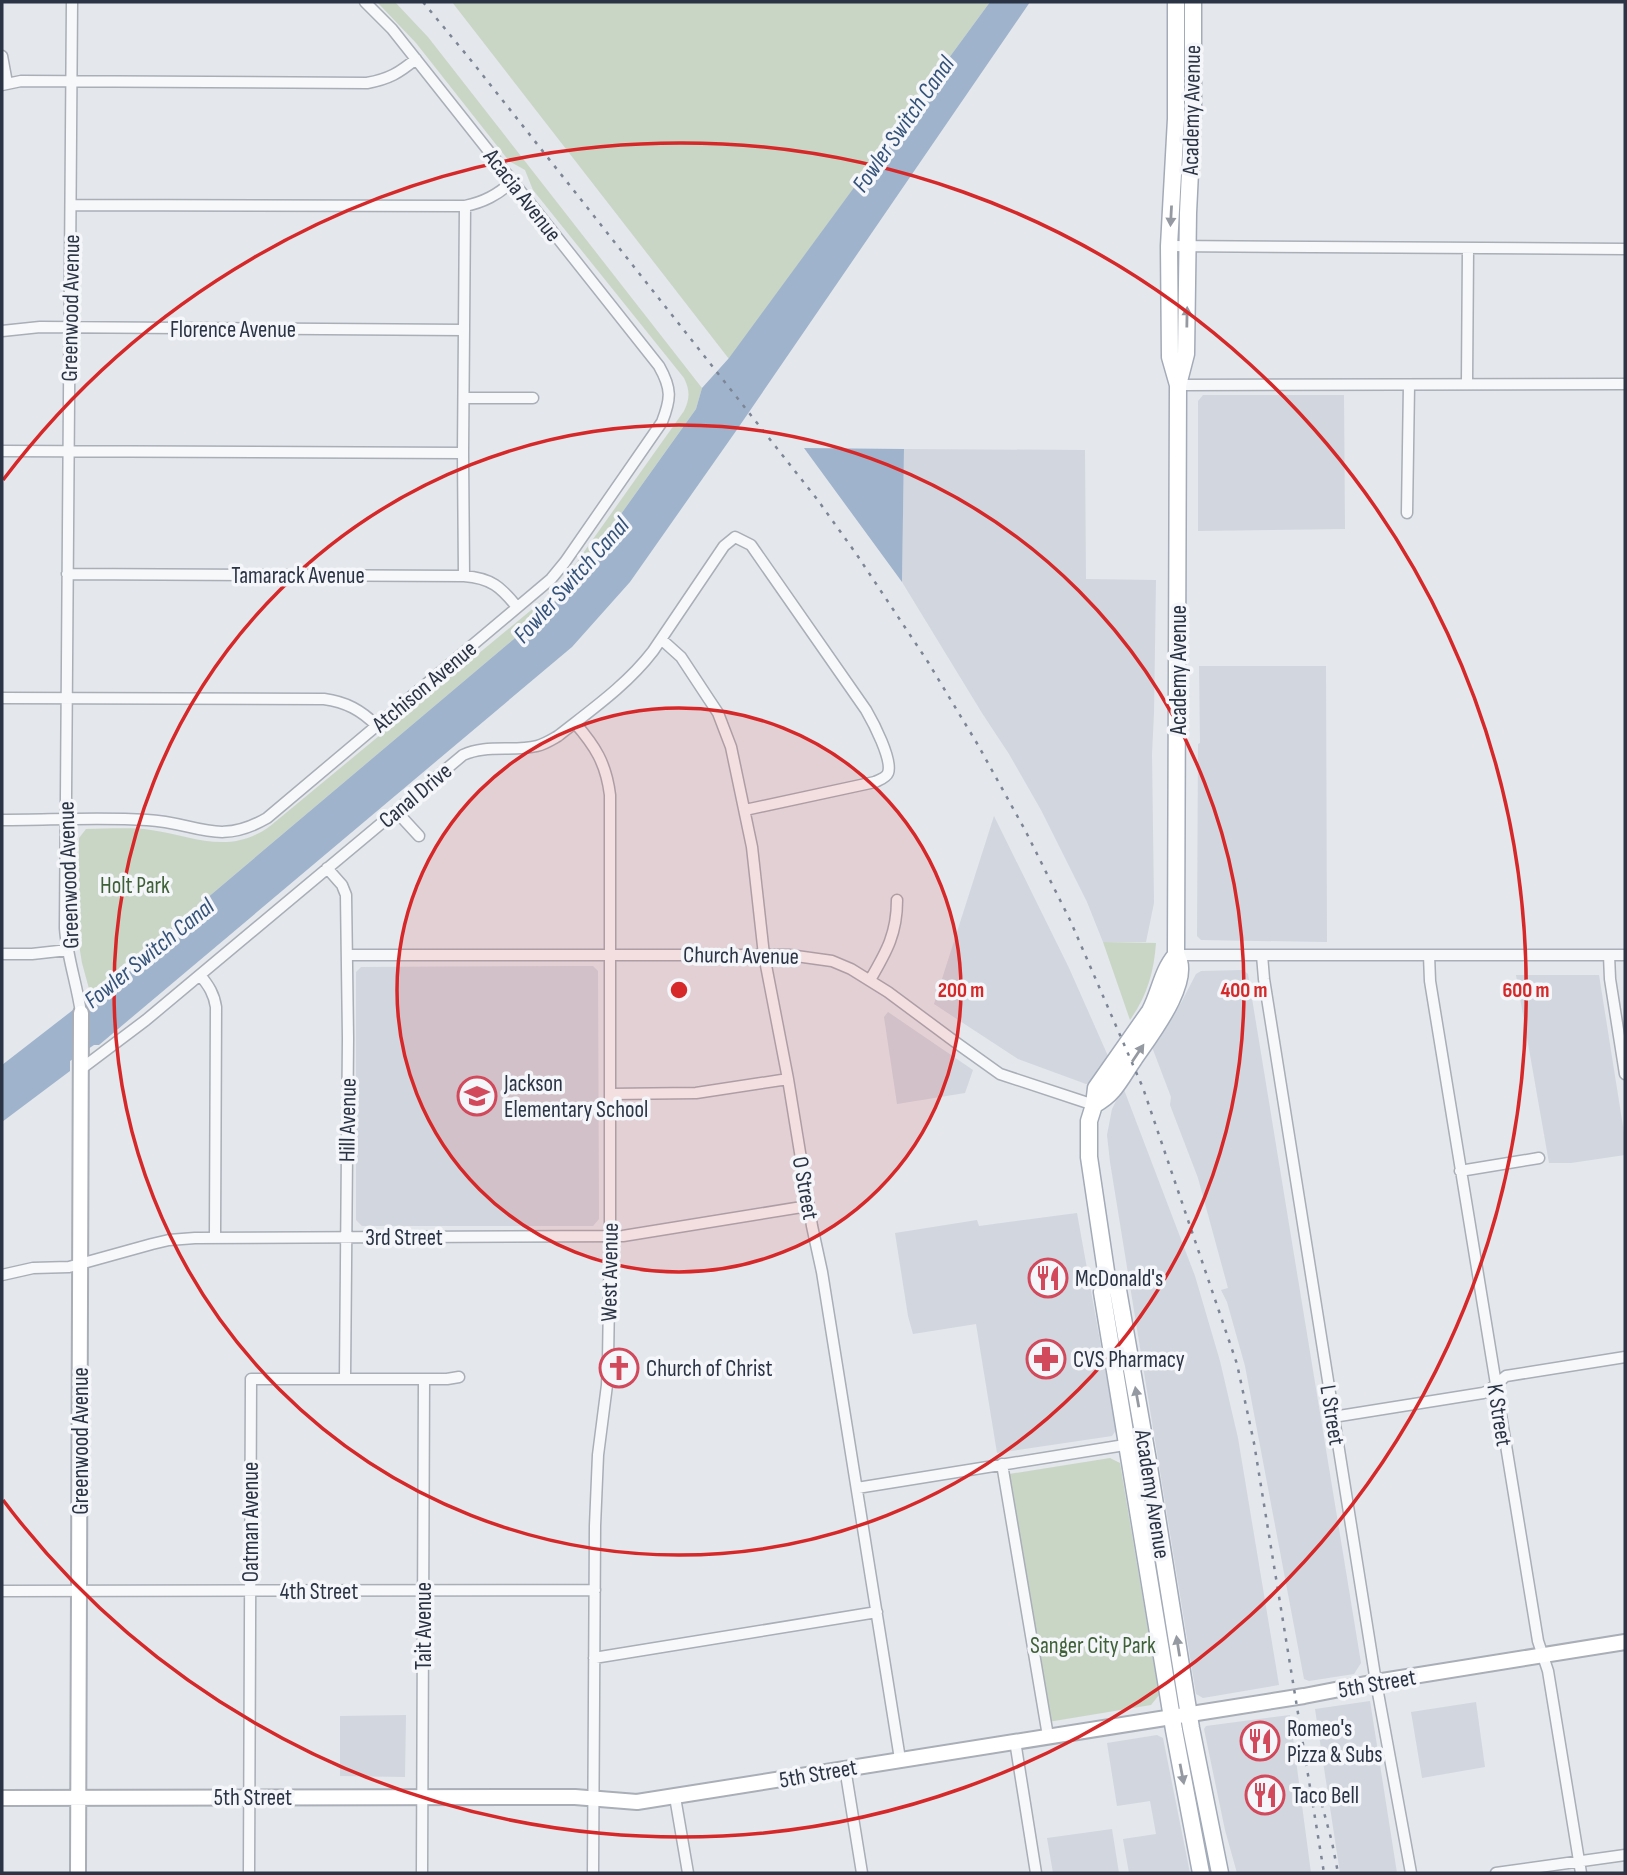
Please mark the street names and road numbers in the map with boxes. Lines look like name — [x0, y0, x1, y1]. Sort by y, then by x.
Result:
street label: Academy Avenue — [1177, 45, 1207, 176]
street label: Acacia Avenue — [477, 143, 567, 248]
street label: Greenwood Avenue — [56, 234, 86, 382]
street label: Florence Avenue — [170, 316, 296, 344]
street label: Tamarack Avenue — [231, 562, 365, 590]
street label: Academy Avenue — [1165, 605, 1193, 736]
street label: Atchison Avenue — [366, 635, 483, 739]
street label: Canal Drive — [374, 757, 458, 834]
street label: Greenwood Avenue — [52, 801, 86, 949]
street label: Church Avenue — [683, 941, 799, 971]
street label: Hill Avenue — [333, 1078, 363, 1162]
street label: O Street — [786, 1154, 824, 1222]
street label: West Avenue — [595, 1222, 625, 1322]
street label: 3rd Street — [365, 1224, 443, 1252]
street label: Greenwood Avenue — [67, 1367, 95, 1515]
street label: K Street — [1480, 1382, 1518, 1448]
street label: L Street — [1313, 1383, 1351, 1447]
street label: Academy Avenue — [1128, 1427, 1176, 1561]
street label: Oatman Avenue — [237, 1462, 265, 1582]
street label: 4th Street — [280, 1578, 358, 1606]
street label: Tait Avenue — [410, 1582, 438, 1670]
street label: 5th Street — [1336, 1663, 1418, 1705]
street label: 5th Street — [777, 1753, 859, 1795]
street label: 5th Street — [214, 1784, 292, 1812]

